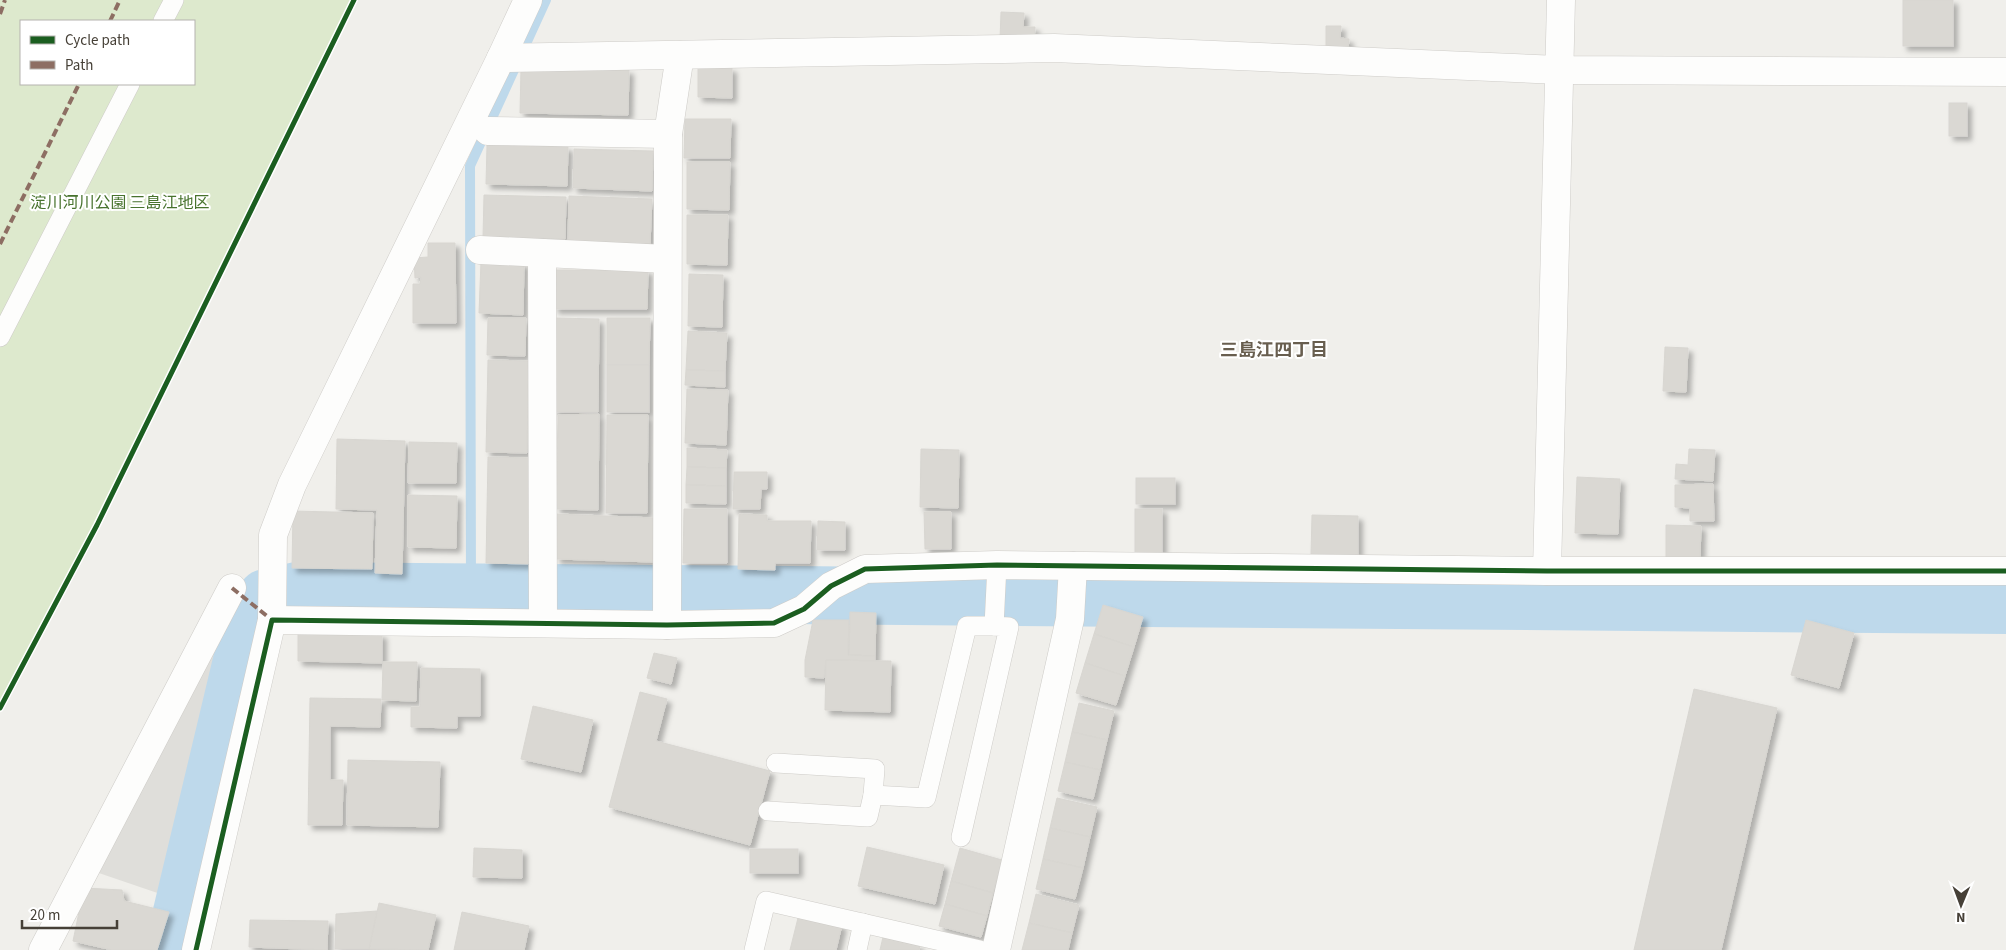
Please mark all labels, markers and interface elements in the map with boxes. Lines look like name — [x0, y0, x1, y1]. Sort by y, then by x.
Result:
legend — [20, 20, 195, 85]
text: Cycle path — [65, 30, 130, 51]
text: Path — [65, 55, 93, 76]
park label: 淀川河川公園 三島江地区 — [30, 192, 210, 214]
district label: 三島江四丁目 — [1220, 338, 1328, 363]
north arrow — [1936, 880, 1986, 930]
scale bar — [22, 898, 118, 930]
text: 20 m — [30, 905, 60, 926]
text: N — [1956, 907, 1966, 927]

